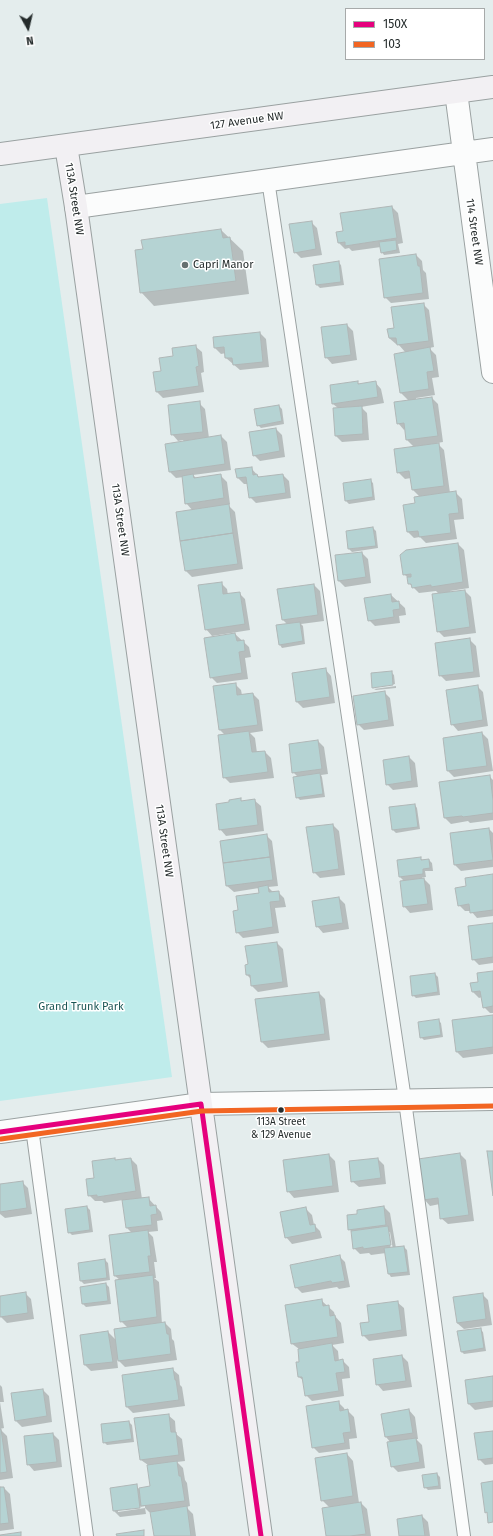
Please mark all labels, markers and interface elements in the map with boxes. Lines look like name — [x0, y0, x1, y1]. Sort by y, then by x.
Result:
north arrow — [8, 8, 48, 48]
legend — [345, 8, 485, 60]
text: 150X — [383, 17, 407, 31]
text: N — [25, 33, 34, 47]
text: 103 — [383, 37, 401, 51]
street label: 127 Avenue NW — [209, 109, 285, 133]
street label: 113A Street NW — [62, 162, 86, 236]
street label: 114 Street NW — [463, 198, 485, 266]
place label: Capri Manor — [193, 258, 253, 272]
marker: Capri Manor — [180, 260, 190, 270]
street label: 113A Street NW — [108, 483, 132, 557]
street label: 113A Street NW — [152, 804, 176, 878]
park label: Grand Trunk Park — [38, 1000, 124, 1014]
marker: 113A Street & 129 Avenue — [276, 1105, 286, 1115]
place label: 113A Street & 129 Avenue — [251, 1116, 311, 1140]

